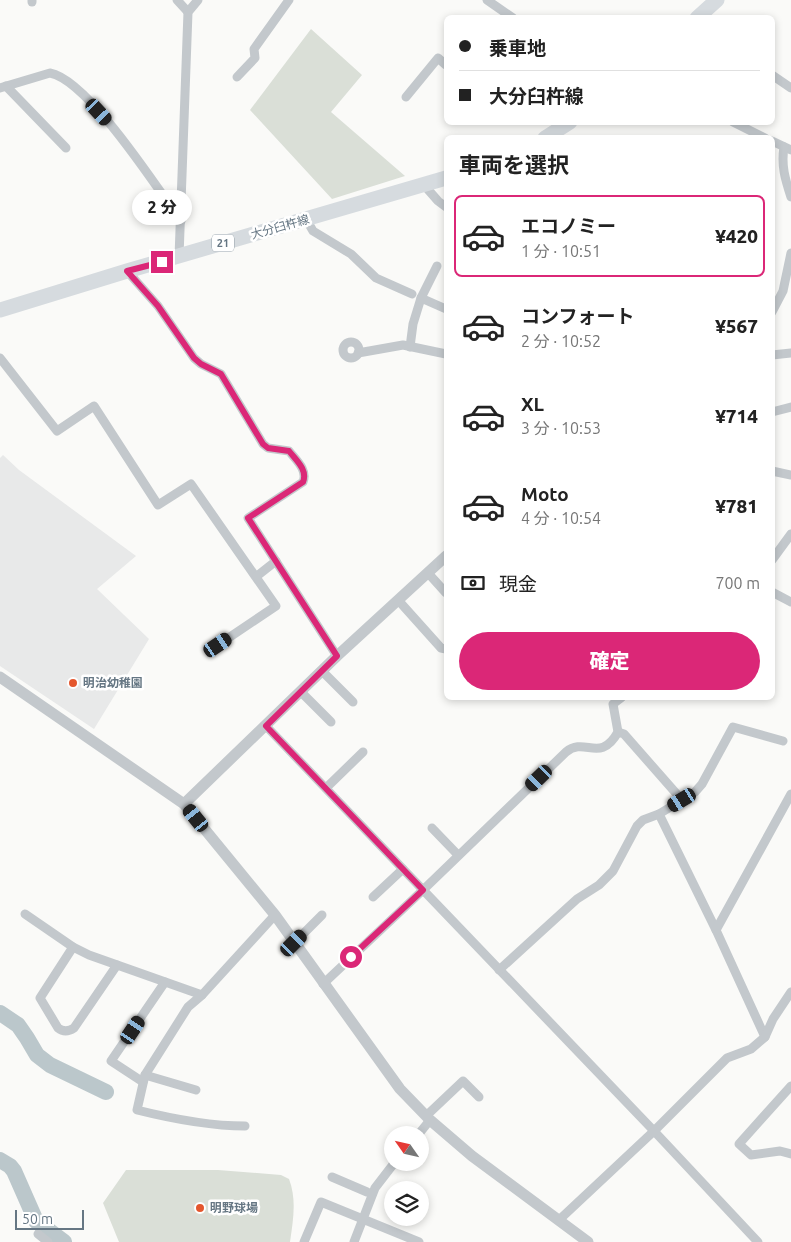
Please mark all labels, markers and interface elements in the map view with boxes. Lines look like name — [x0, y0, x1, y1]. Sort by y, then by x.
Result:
text: 乗車地 — [489, 37, 546, 59]
text: 大分臼杵線 — [489, 85, 584, 107]
car — [83, 96, 114, 128]
text: 車両を選択 — [459, 152, 569, 177]
callout: 2 分 — [132, 190, 192, 224]
text: 2 分 — [148, 198, 176, 216]
street label: 大分臼杵線 — [249, 212, 310, 241]
icon: car — [461, 214, 506, 259]
text: エコノミー — [521, 215, 616, 237]
text: ¥420 — [715, 225, 758, 247]
road number: 21 — [212, 234, 234, 252]
text: 1 分 · 10:51 — [521, 242, 601, 260]
route end — [151, 251, 173, 273]
icon: car — [461, 304, 506, 349]
text: コンフォート — [521, 305, 634, 327]
text: ¥567 — [715, 315, 758, 337]
text: 2 分 · 10:52 — [521, 332, 601, 350]
text: XL — [521, 393, 544, 415]
icon: car — [461, 394, 506, 439]
text: ¥714 — [715, 405, 758, 427]
text: 3 分 · 10:53 — [521, 419, 601, 437]
text: Moto — [521, 483, 569, 505]
icon: car — [461, 484, 506, 529]
text: ¥781 — [715, 495, 758, 517]
text: 4 分 · 10:54 — [521, 509, 601, 527]
icon: cash — [459, 569, 487, 597]
text: 現金 — [499, 573, 537, 595]
text: 700 m — [715, 574, 760, 592]
car — [201, 630, 234, 660]
button: 確定 — [459, 632, 760, 690]
place label: 明治幼稚園 — [83, 676, 143, 689]
marker: 明治幼稚園 — [67, 677, 79, 689]
car — [522, 762, 555, 794]
car — [665, 786, 698, 814]
car — [180, 802, 211, 834]
car — [278, 927, 309, 959]
route start — [340, 946, 362, 968]
car — [118, 1013, 147, 1047]
north arrow — [384, 1126, 429, 1171]
map controls — [384, 1126, 429, 1226]
button: layers — [384, 1181, 429, 1226]
place label: 明野球場 — [210, 1201, 258, 1214]
marker: 明野球場 — [194, 1202, 206, 1214]
scale bar — [15, 1207, 84, 1230]
text: 50 m — [22, 1211, 53, 1227]

